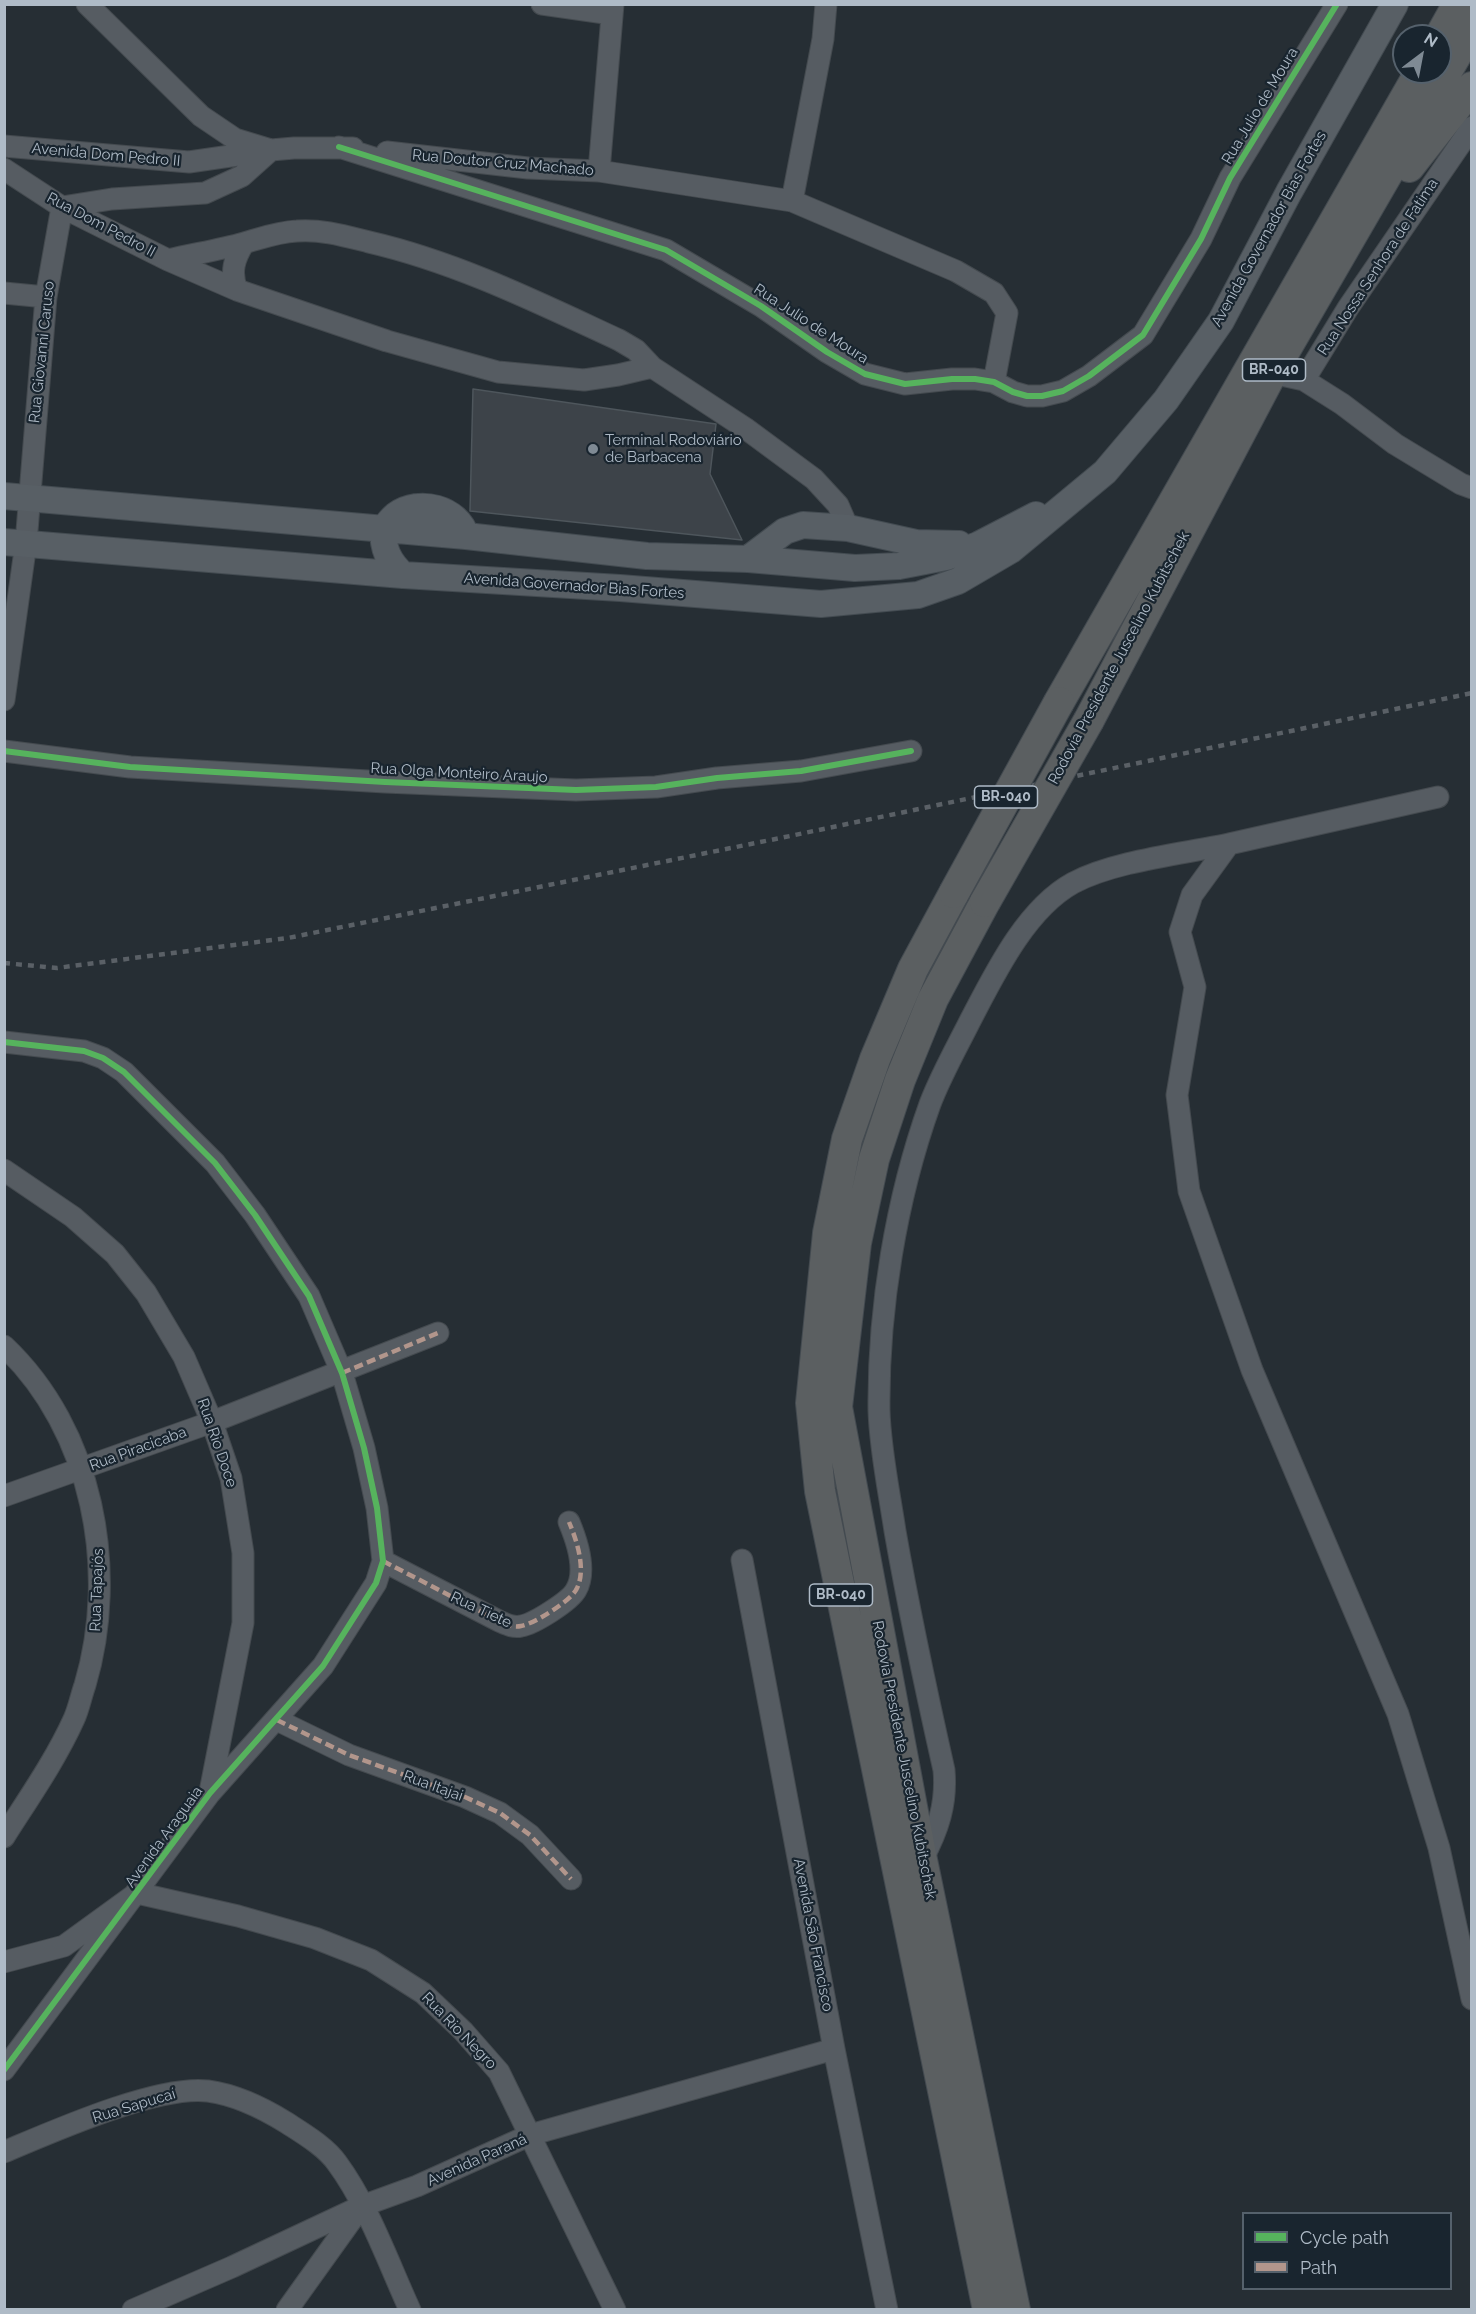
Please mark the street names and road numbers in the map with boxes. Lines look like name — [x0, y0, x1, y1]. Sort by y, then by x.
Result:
street label: Rua Julio de Moura — [1218, 44, 1302, 168]
street label: Avenida Governador Bias Fortes — [1208, 128, 1330, 330]
street label: Avenida Dom Pedro II — [31, 140, 181, 170]
street label: Rua Doutor Cruz Machado — [411, 146, 595, 180]
street label: Rua Nossa Senhora de Fatima — [1314, 175, 1442, 359]
street label: Rua Dom Pedro II — [44, 189, 158, 261]
street label: Rua Giovanni Caruso — [26, 280, 58, 424]
street label: Rua Julio de Moura — [750, 280, 872, 368]
road number: BR-040 — [1242, 359, 1306, 381]
street label: Rodovia Presidente Juscelino Kubitschek — [1044, 529, 1194, 787]
street label: Avenida Governador Bias Fortes — [463, 569, 685, 603]
street label: Rua Olga Monteiro Araujo — [370, 759, 548, 787]
road number: BR-040 — [974, 786, 1038, 808]
street label: Rua Rio Doce — [193, 1396, 241, 1490]
street label: Rua Piracicaba — [87, 1423, 189, 1475]
street label: Rua Tapajós — [87, 1548, 107, 1632]
road number: BR-040 — [810, 1584, 872, 1606]
street label: Rua Tiete — [448, 1588, 514, 1632]
street label: Rodovia Presidente Juscelino Kubitschek — [868, 1619, 940, 1901]
street label: Rua Itajai — [401, 1767, 465, 1805]
street label: Avenida Araguaia — [121, 1783, 207, 1891]
street label: Avenida São Francisco — [789, 1857, 837, 2013]
street label: Rua Rio Negro — [418, 1989, 500, 2073]
street label: Rua Sapucaí — [90, 2085, 178, 2127]
street label: Avenida Paraná — [424, 2130, 530, 2190]

